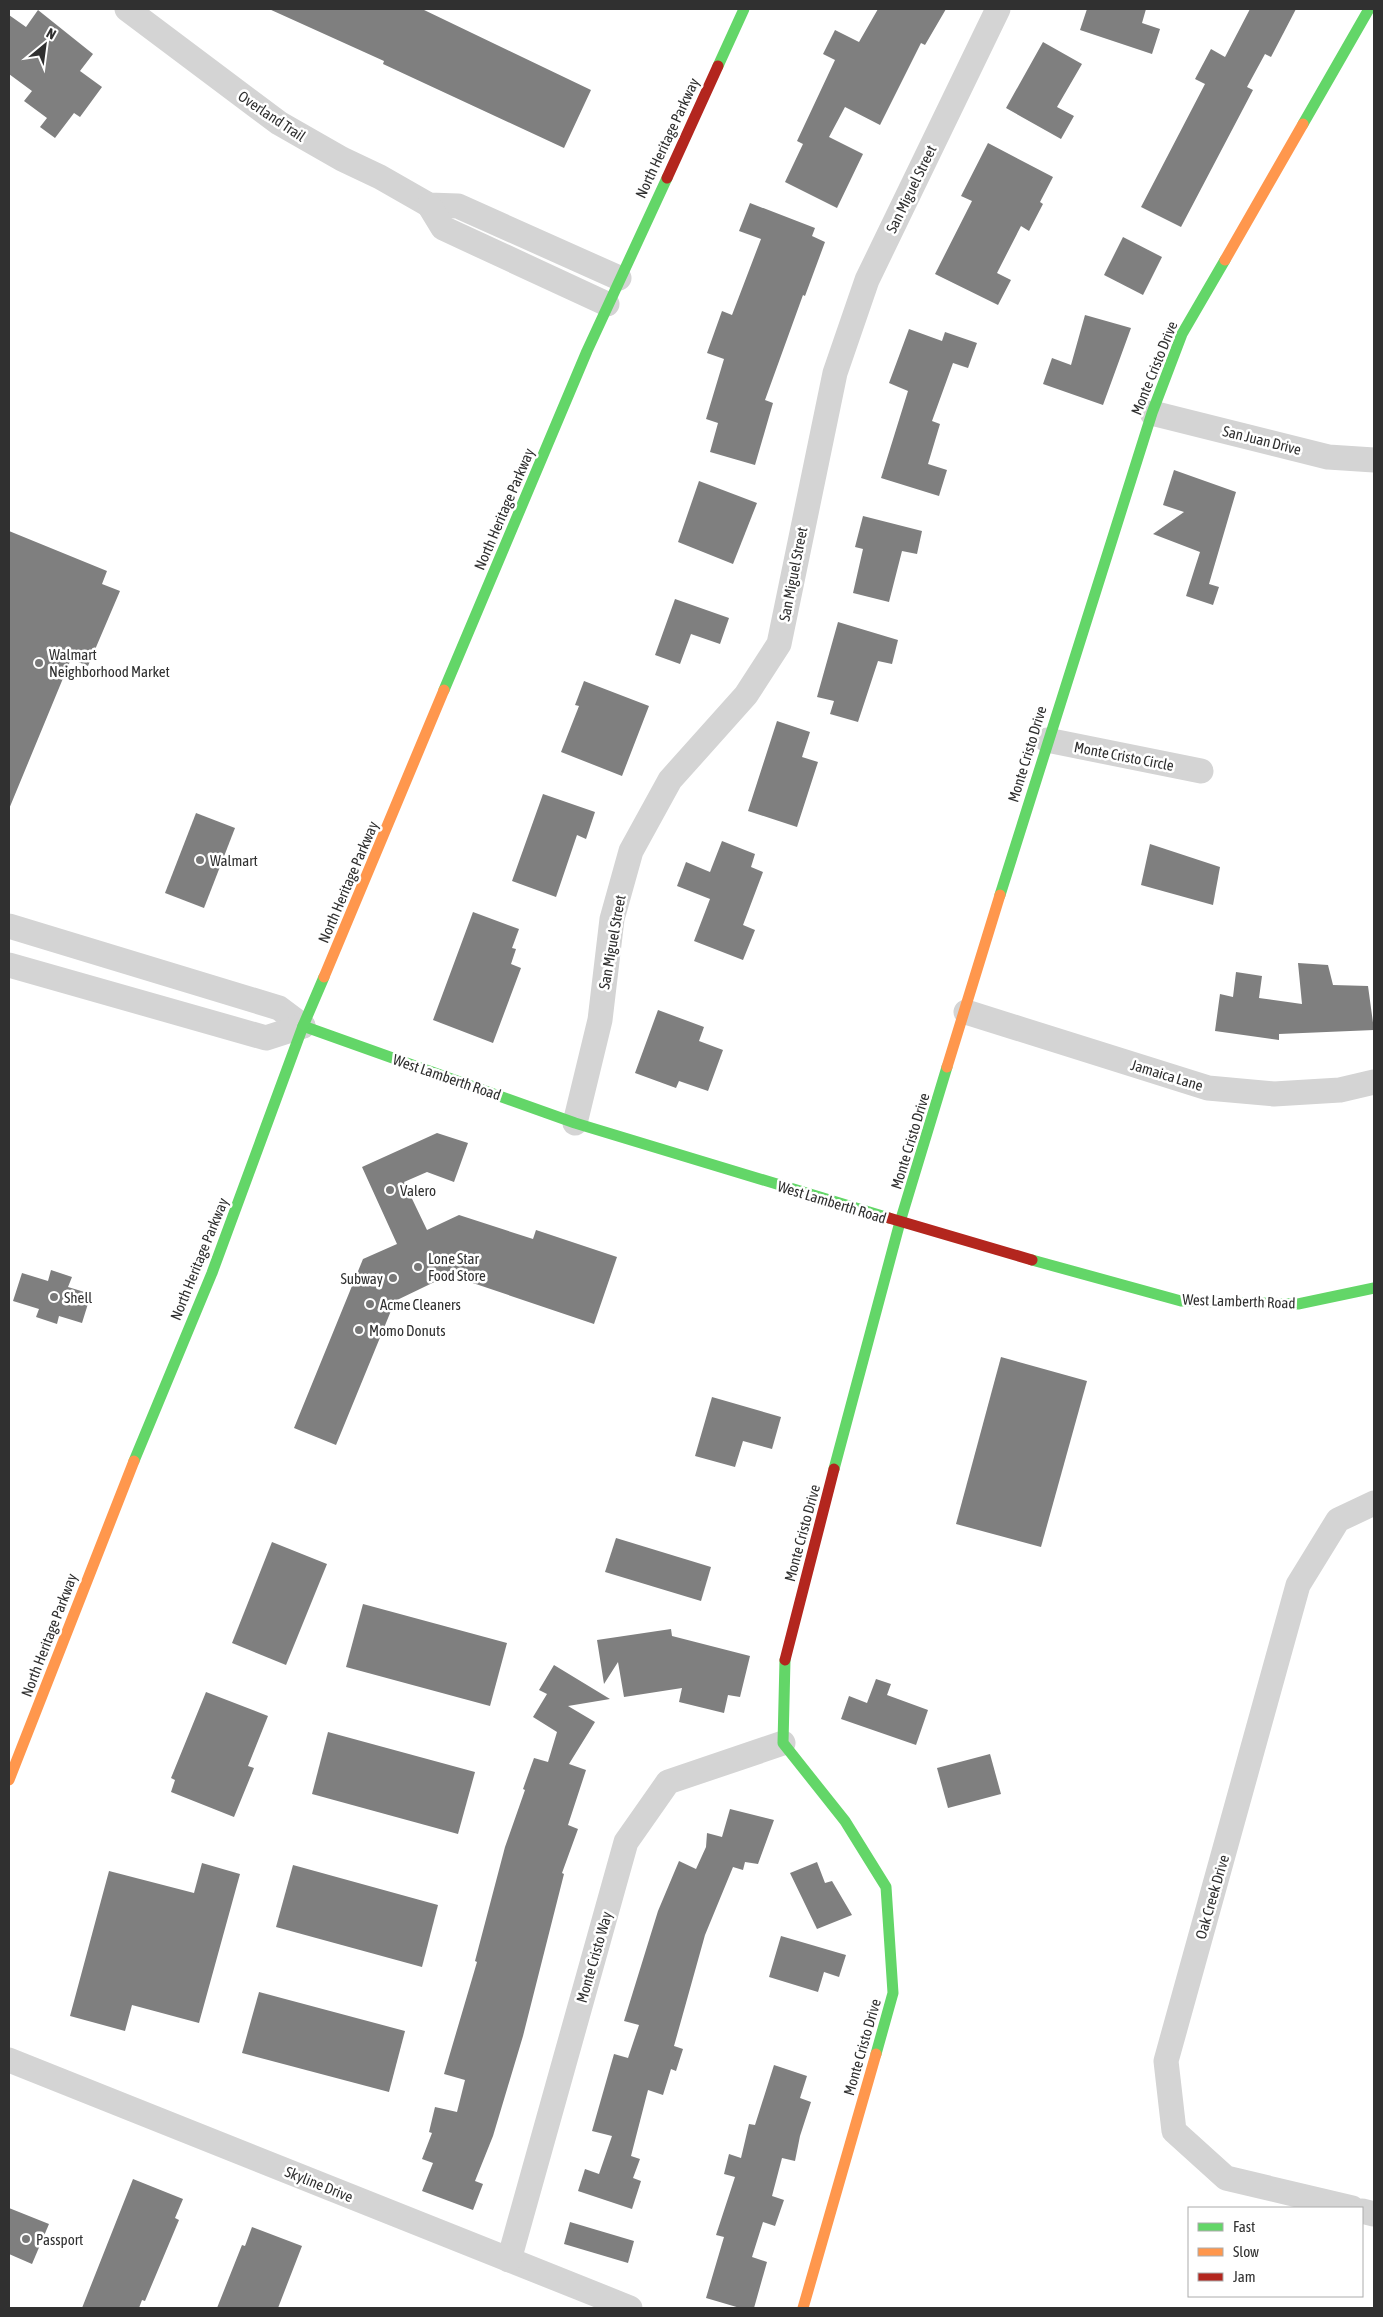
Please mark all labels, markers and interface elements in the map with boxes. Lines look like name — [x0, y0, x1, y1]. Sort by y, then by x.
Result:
north arrow — [20, 20, 70, 70]
text: N — [44, 25, 59, 43]
street label: North Heritage Parkway — [632, 75, 702, 201]
street label: Overland Trail — [235, 87, 309, 145]
street label: San Miguel Street — [882, 142, 940, 236]
street label: Monte Cristo Drive — [1127, 318, 1181, 417]
street label: San Juan Drive — [1221, 422, 1303, 458]
street label: North Heritage Parkway — [471, 446, 537, 572]
street label: San Miguel Street — [776, 525, 810, 623]
place label: Walmart Neighborhood Market — [49, 646, 170, 680]
marker: Walmart Neighborhood Market — [33, 657, 45, 669]
street label: Monte Cristo Drive — [1004, 704, 1050, 804]
street label: Monte Cristo Circle — [1073, 738, 1176, 774]
street label: North Heritage Parkway — [315, 819, 381, 945]
place label: Walmart — [210, 852, 258, 869]
marker: Walmart — [194, 854, 206, 866]
street label: San Miguel Street — [595, 893, 629, 991]
street label: West Lamberth Road — [391, 1051, 503, 1103]
street label: Jamaica Lane — [1129, 1056, 1205, 1094]
street label: Monte Cristo Drive — [887, 1091, 933, 1191]
street label: West Lamberth Road — [775, 1177, 889, 1227]
place label: Valero — [400, 1182, 436, 1199]
marker: Valero — [384, 1184, 396, 1196]
street label: North Heritage Parkway — [167, 1195, 231, 1323]
place label: Lone Star Food Store — [428, 1250, 486, 1284]
marker: Lone Star Food Store — [412, 1261, 424, 1273]
place label: Subway — [341, 1270, 383, 1287]
marker: Subway — [387, 1272, 399, 1284]
place label: Shell — [64, 1289, 92, 1306]
marker: Shell — [48, 1291, 60, 1303]
street label: West Lamberth Road — [1182, 1291, 1296, 1311]
place label: Acme Cleaners — [380, 1296, 461, 1313]
marker: Acme Cleaners — [364, 1298, 376, 1310]
place label: Momo Donuts — [369, 1322, 446, 1339]
marker: Momo Donuts — [353, 1324, 365, 1336]
street label: Monte Cristo Drive — [781, 1482, 823, 1583]
street label: North Heritage Parkway — [18, 1571, 80, 1699]
street label: Oak Creek Drive — [1192, 1853, 1232, 1941]
street label: Monte Cristo Way — [573, 1909, 615, 2005]
street label: Monte Cristo Drive — [840, 1997, 884, 2097]
street label: Skyline Drive — [283, 2163, 356, 2205]
legend — [1188, 2207, 1363, 2297]
text: Fast — [1233, 2218, 1255, 2235]
place label: Passport — [36, 2231, 83, 2248]
marker: Passport — [20, 2233, 32, 2245]
text: Slow — [1233, 2243, 1259, 2260]
text: Jam — [1233, 2268, 1256, 2285]

